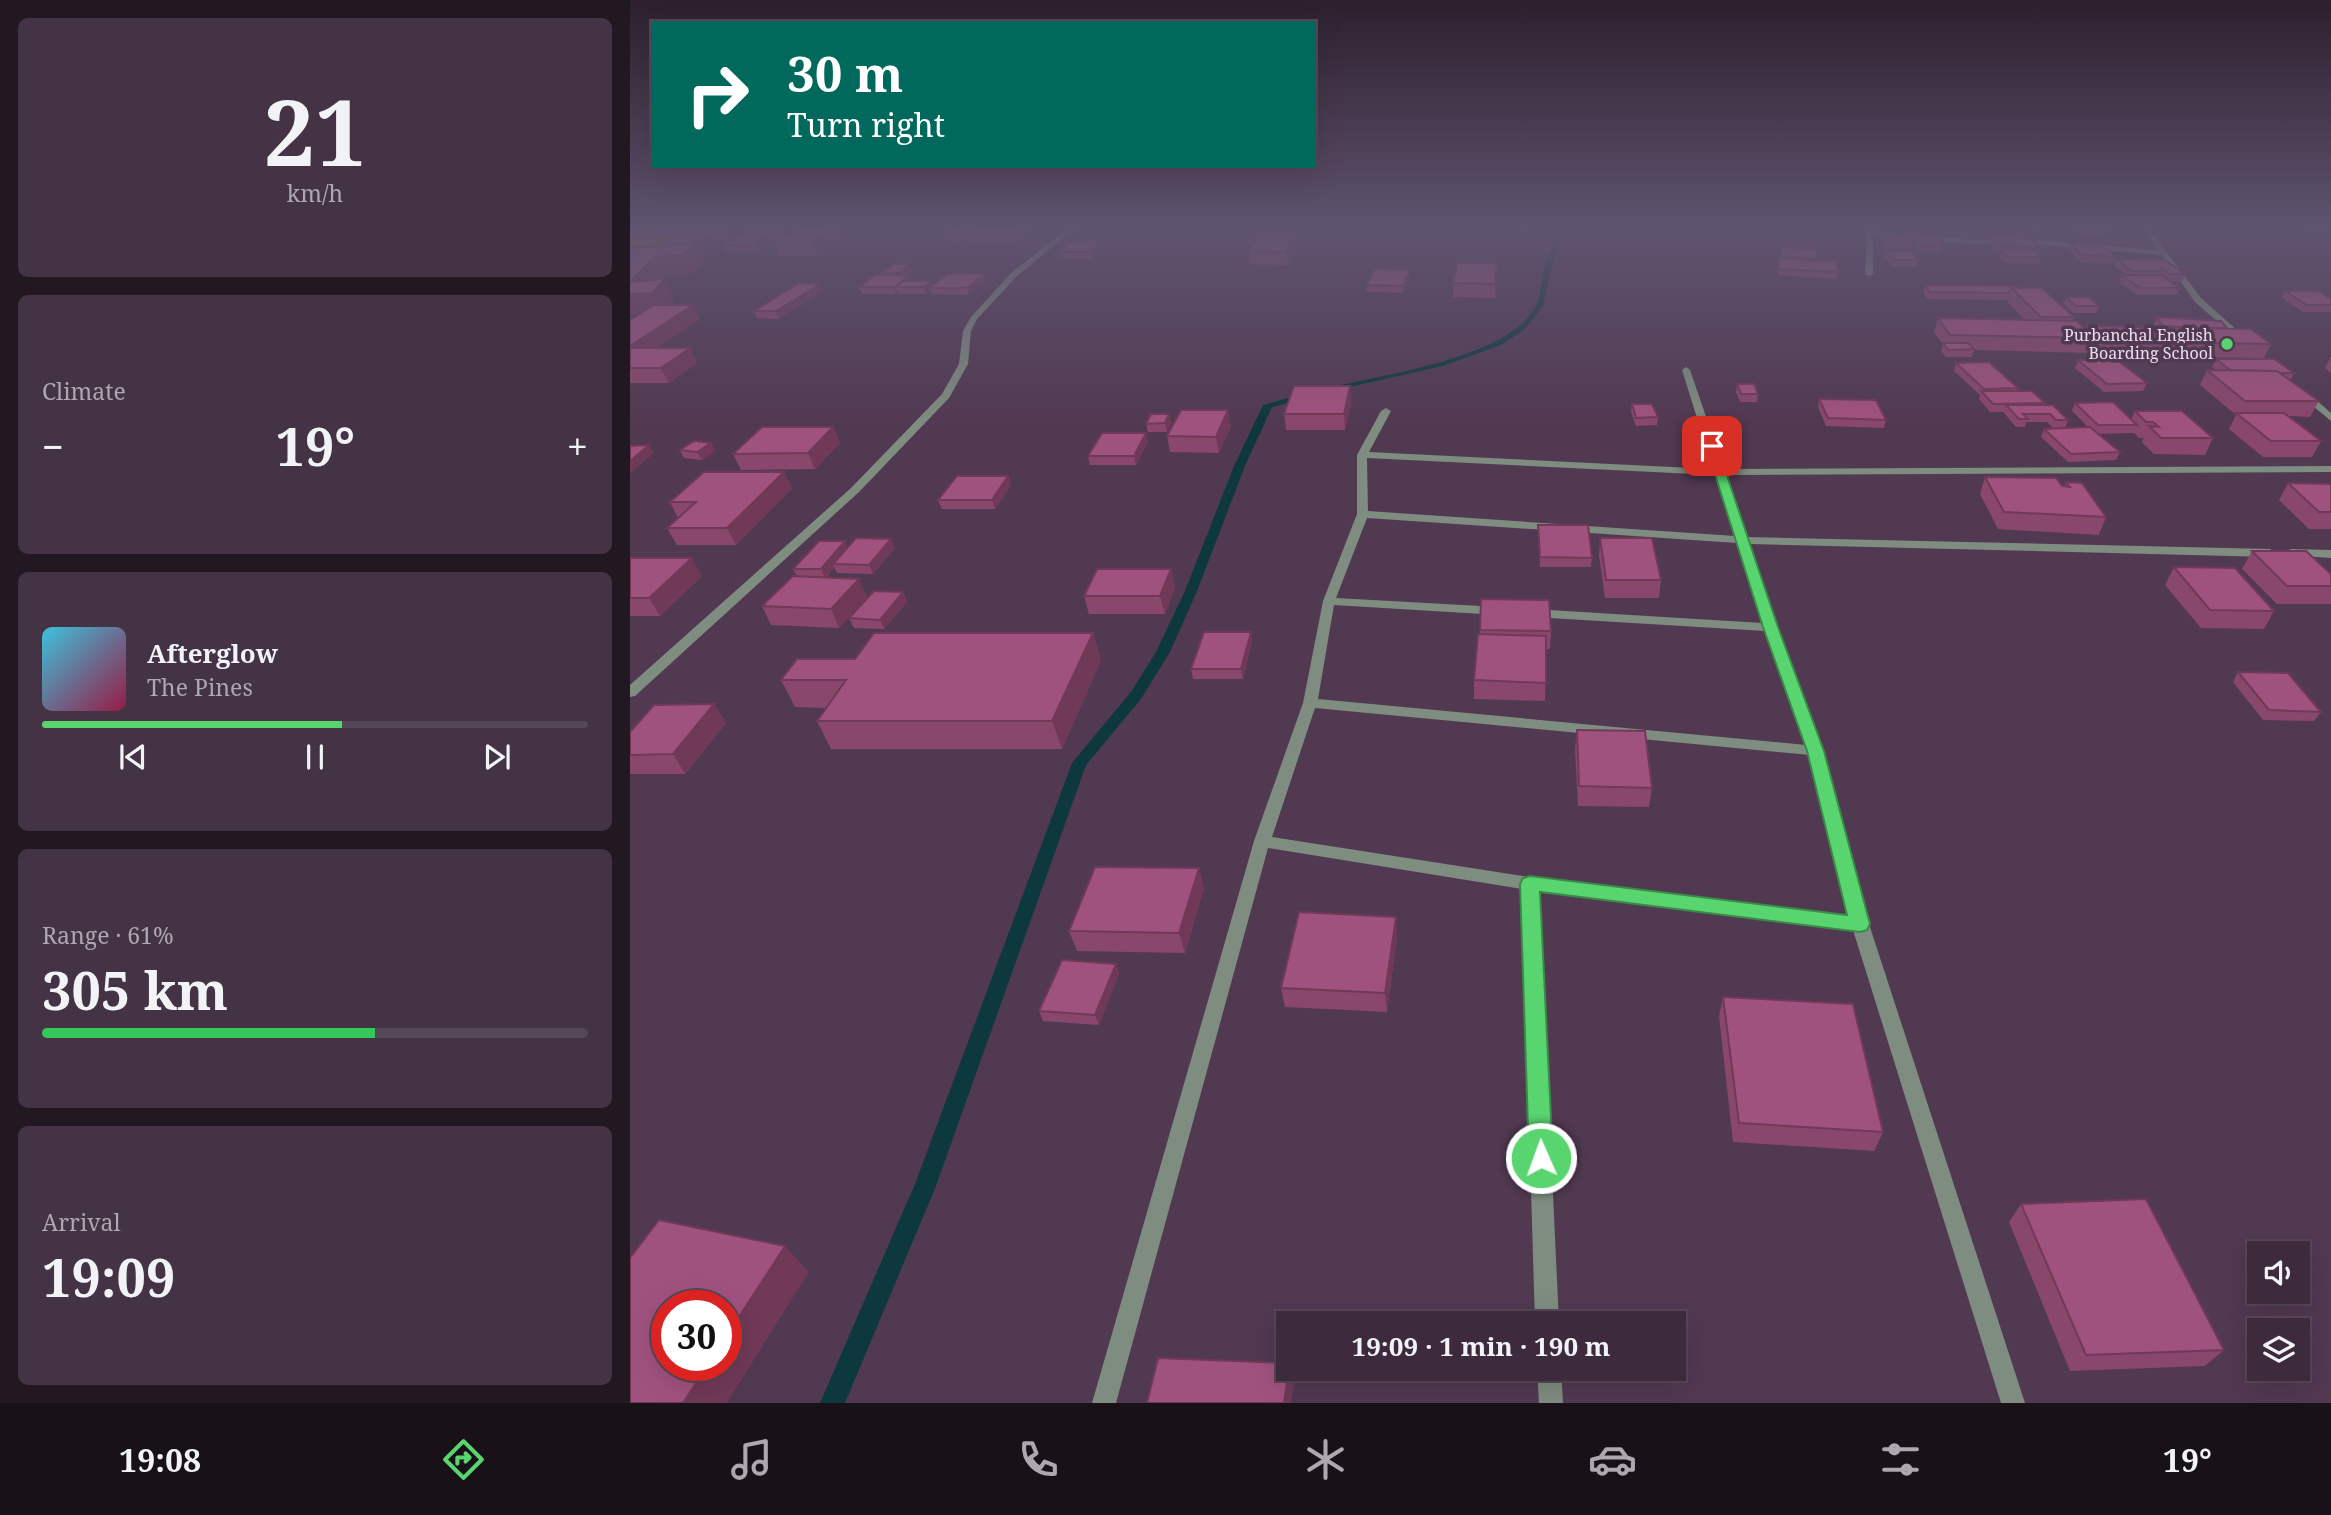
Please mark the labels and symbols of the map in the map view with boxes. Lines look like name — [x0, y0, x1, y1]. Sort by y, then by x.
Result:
place label: Purbanchal English Boarding School — [2064, 324, 2213, 364]
marker: Purbanchal English Boarding School — [2219, 336, 2235, 352]
pin — [1682, 416, 1742, 476]
position arrow — [1504, 1121, 1578, 1195]
speed limit sign: 30 — [651, 1290, 742, 1381]

